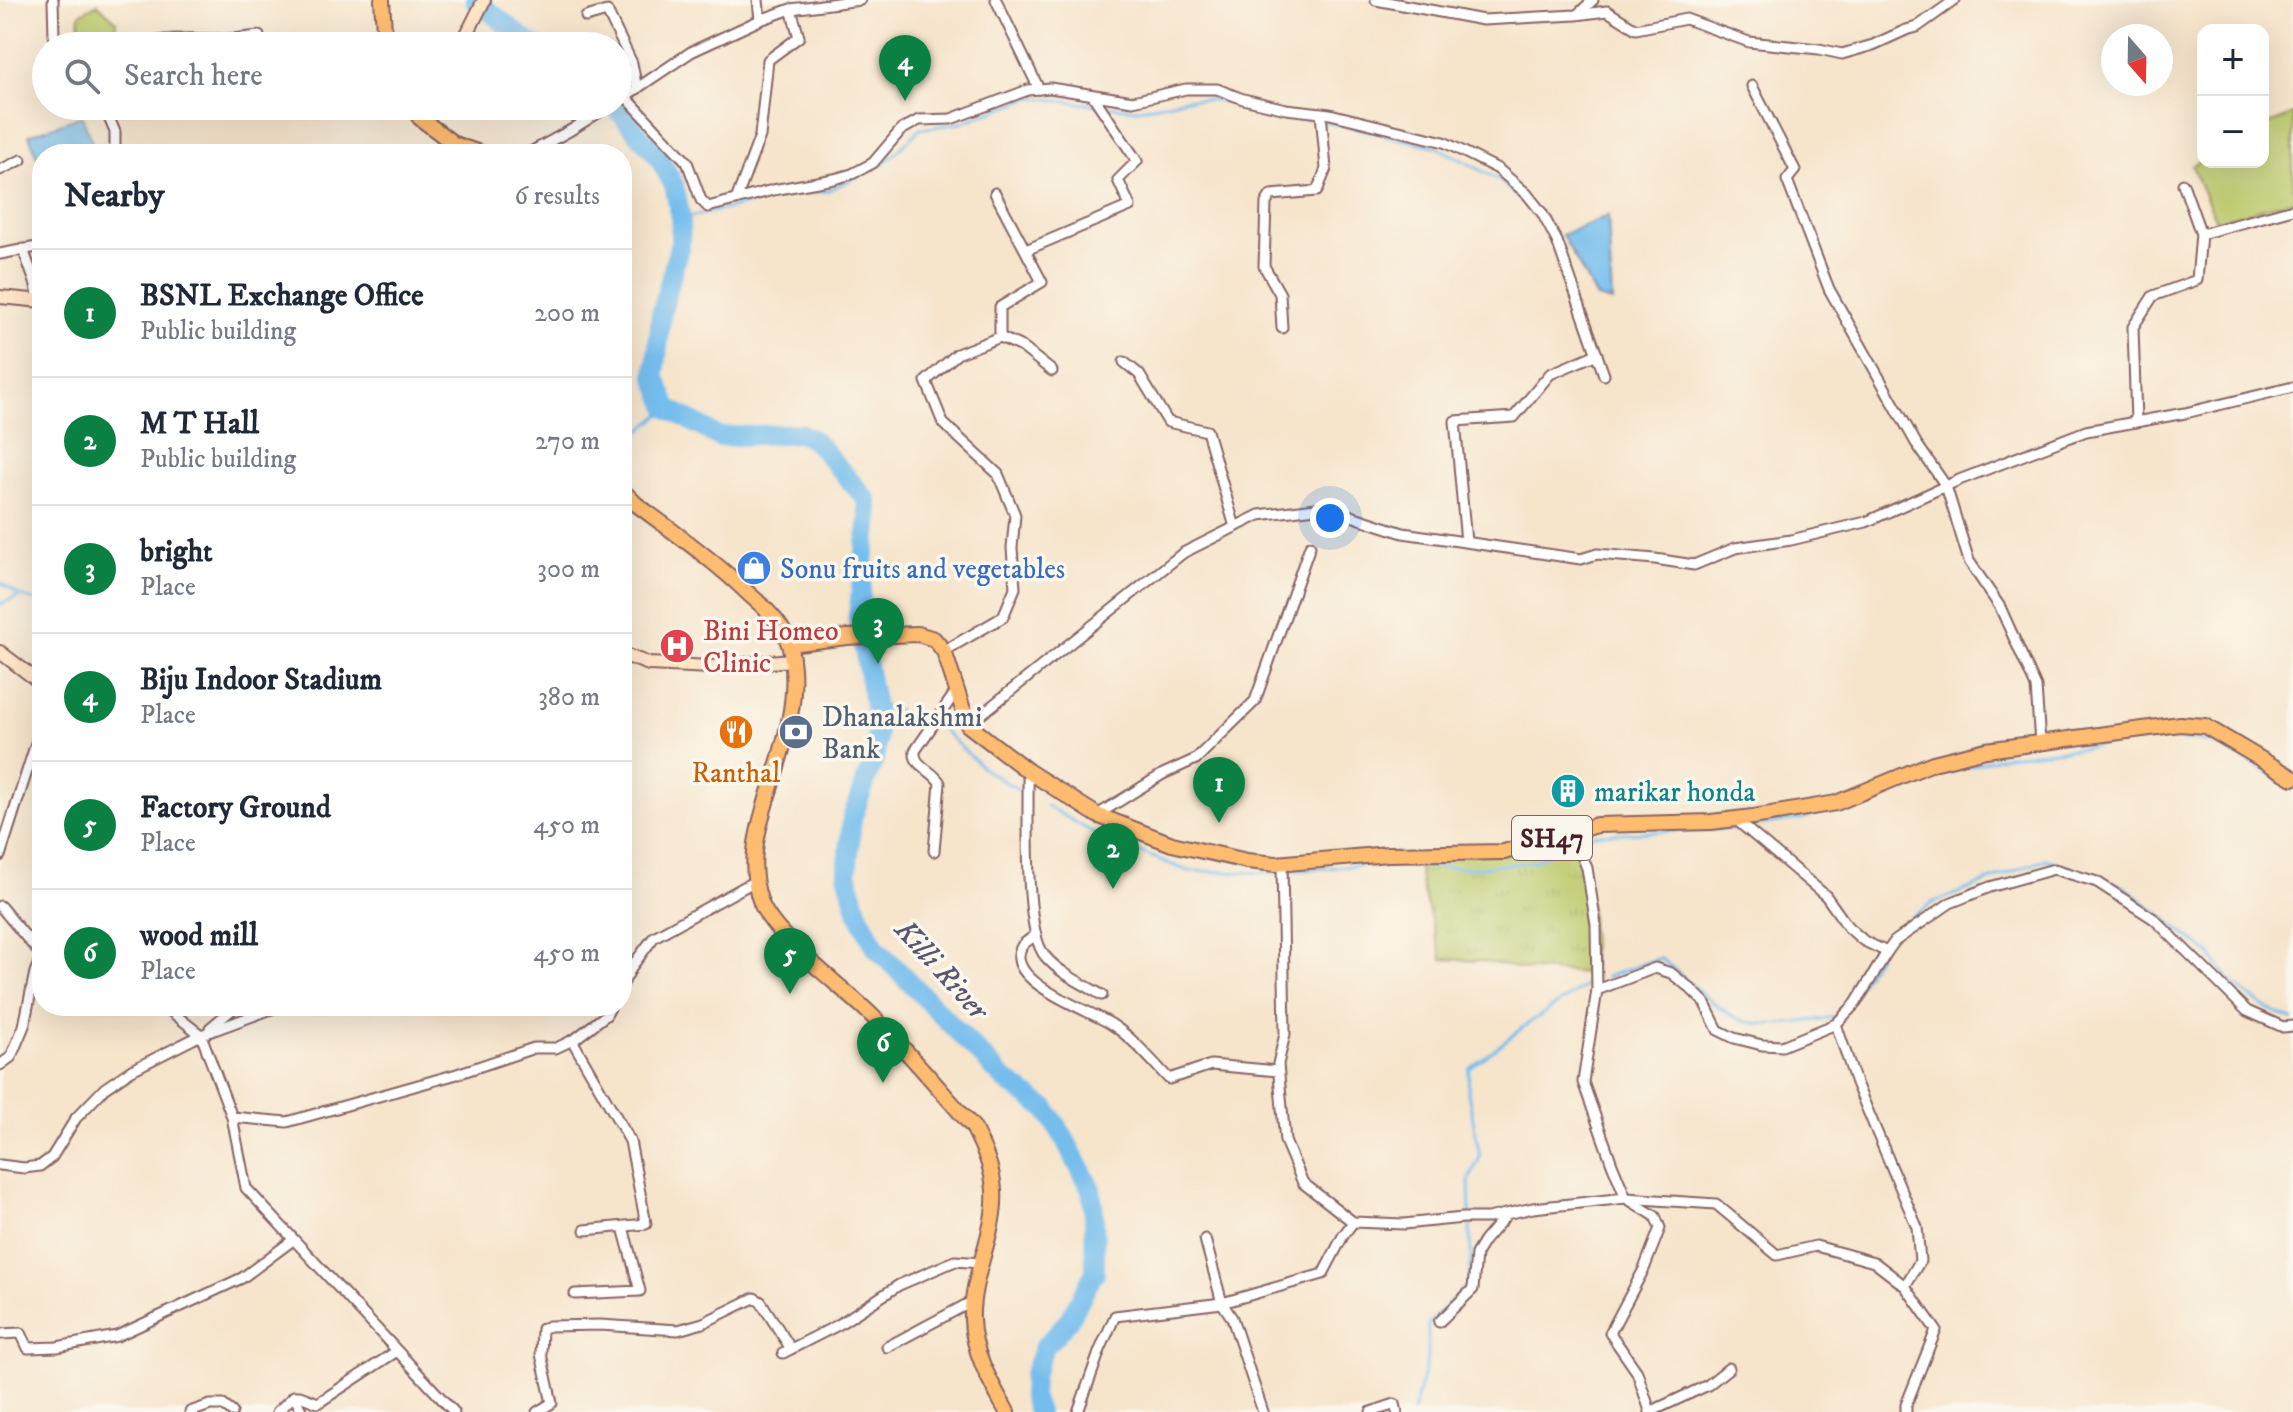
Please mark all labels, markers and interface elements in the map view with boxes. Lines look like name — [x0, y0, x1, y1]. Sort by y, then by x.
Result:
north arrow — [2101, 24, 2173, 96]
map controls — [2197, 24, 2269, 168]
button: + — [2197, 24, 2269, 96]
search box — [32, 32, 632, 120]
pin: 4 — [879, 35, 931, 101]
icon: search — [60, 54, 104, 98]
text: Search here — [124, 58, 263, 95]
button: − — [2197, 96, 2269, 168]
text: Nearby — [64, 175, 165, 217]
text: 6 results — [514, 180, 600, 213]
text: BSNL Exchange Office — [140, 278, 424, 315]
text: 1 — [85, 297, 95, 330]
text: 200 m — [534, 297, 600, 330]
text: Public building — [140, 315, 296, 348]
text: M T Hall — [140, 406, 259, 443]
text: 2 — [84, 425, 96, 458]
text: 270 m — [535, 425, 600, 458]
text: Public building — [140, 443, 296, 476]
your location — [1310, 498, 1350, 538]
text: bright — [140, 534, 213, 571]
shop icon: Sonu fruits and vegetables — [735, 549, 773, 587]
place label: Sonu fruits and vegetables — [780, 552, 1065, 587]
text: 3 — [85, 553, 95, 586]
text: 300 m — [537, 553, 600, 586]
text: Place — [140, 571, 196, 604]
pin: 3 — [852, 598, 904, 664]
place label: Bini Homeo Clinic — [703, 614, 839, 681]
hospital icon: Bini Homeo Clinic — [658, 627, 696, 665]
text: Biju Indoor Stadium — [140, 662, 382, 699]
text: 4 — [83, 681, 97, 714]
text: 380 m — [538, 681, 600, 714]
text: Place — [140, 699, 196, 732]
place label: Dhanalakshmi Bank — [822, 700, 982, 767]
restaurant icon: Ranthal — [717, 713, 755, 751]
bank icon: Dhanalakshmi Bank — [777, 713, 815, 751]
place label: Ranthal — [692, 756, 781, 791]
pin: 1 — [1193, 757, 1245, 823]
building icon: marikar honda — [1549, 772, 1587, 810]
place label: marikar honda — [1594, 775, 1755, 810]
text: Factory Ground — [140, 790, 331, 827]
text: 5 — [84, 809, 96, 842]
text: 450 m — [533, 809, 600, 842]
road number: SH47 — [1512, 816, 1592, 860]
pin: 2 — [1087, 823, 1139, 889]
text: Place — [140, 827, 196, 860]
water label: Killi River — [886, 911, 997, 1030]
text: wood mill — [140, 918, 258, 955]
pin: 5 — [764, 928, 816, 994]
text: 6 — [83, 937, 97, 970]
text: 450 m — [533, 937, 600, 970]
text: Place — [140, 955, 196, 988]
pin: 6 — [857, 1017, 909, 1083]

